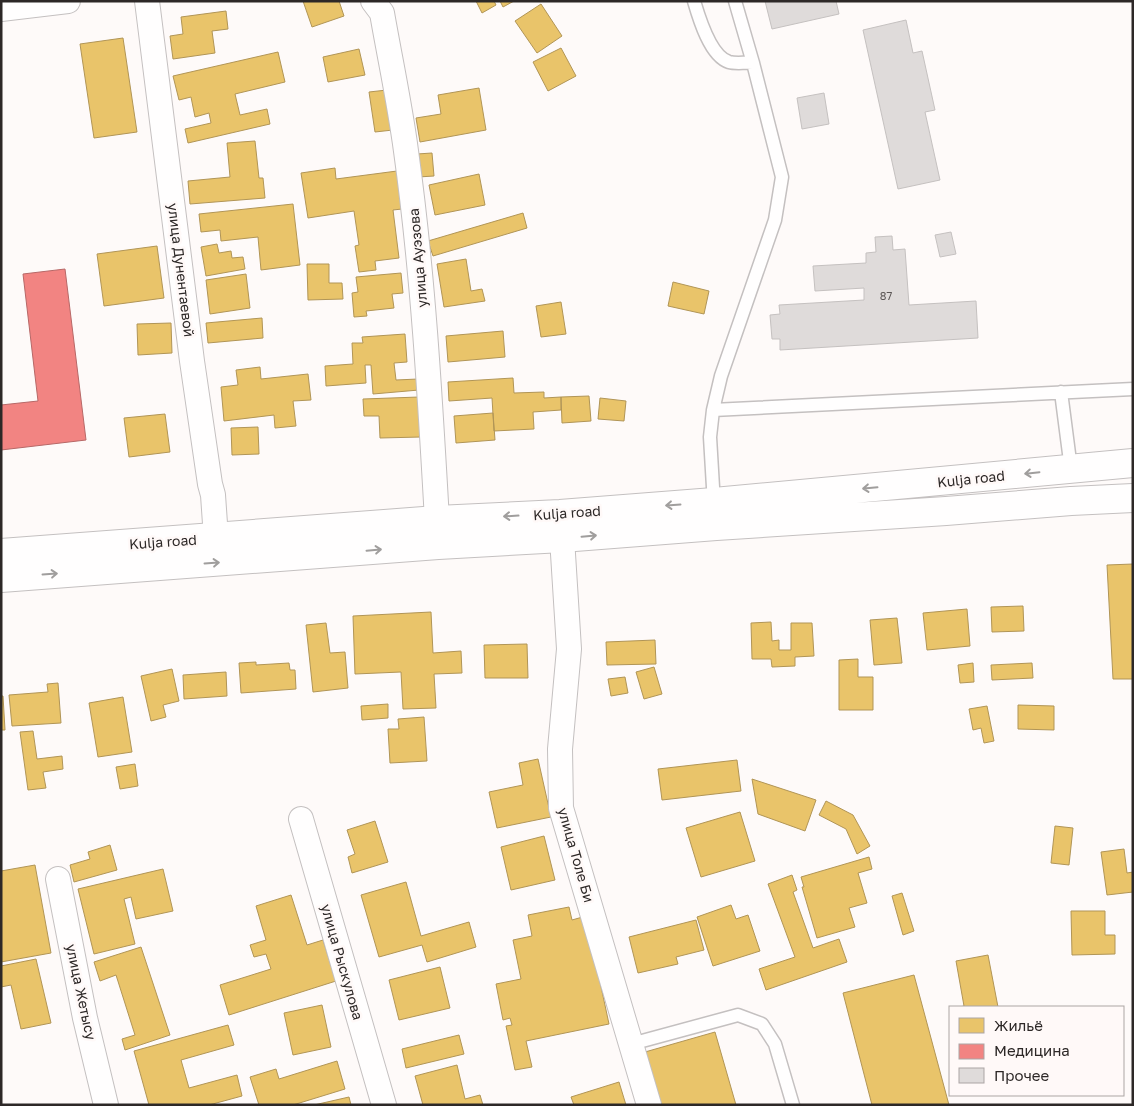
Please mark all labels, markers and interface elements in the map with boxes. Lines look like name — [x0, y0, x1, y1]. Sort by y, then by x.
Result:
street label: улица Дунентаевой — [165, 202, 198, 338]
street label: улица Ауэзова — [405, 208, 430, 309]
house number: 87 — [880, 289, 892, 302]
street label: Kulja road — [936, 467, 1006, 490]
one-way arrow — [1024, 468, 1040, 477]
one-way arrow — [862, 483, 878, 493]
one-way arrow — [666, 500, 682, 510]
street label: Kulja road — [533, 502, 601, 523]
one-way arrow — [504, 512, 520, 521]
street label: Kulja road — [129, 531, 197, 552]
one-way arrow — [580, 532, 596, 541]
one-way arrow — [366, 545, 382, 554]
one-way arrow — [204, 558, 220, 567]
one-way arrow — [42, 570, 58, 579]
street label: улица Толе Би — [555, 805, 598, 904]
street label: улица Рыскулова — [318, 902, 367, 1022]
street label: улица Жетысу — [63, 942, 100, 1042]
legend — [949, 1006, 1124, 1096]
text: Жильё — [994, 1016, 1043, 1034]
text: Медицина — [994, 1041, 1070, 1059]
text: Прочее — [994, 1066, 1050, 1084]

